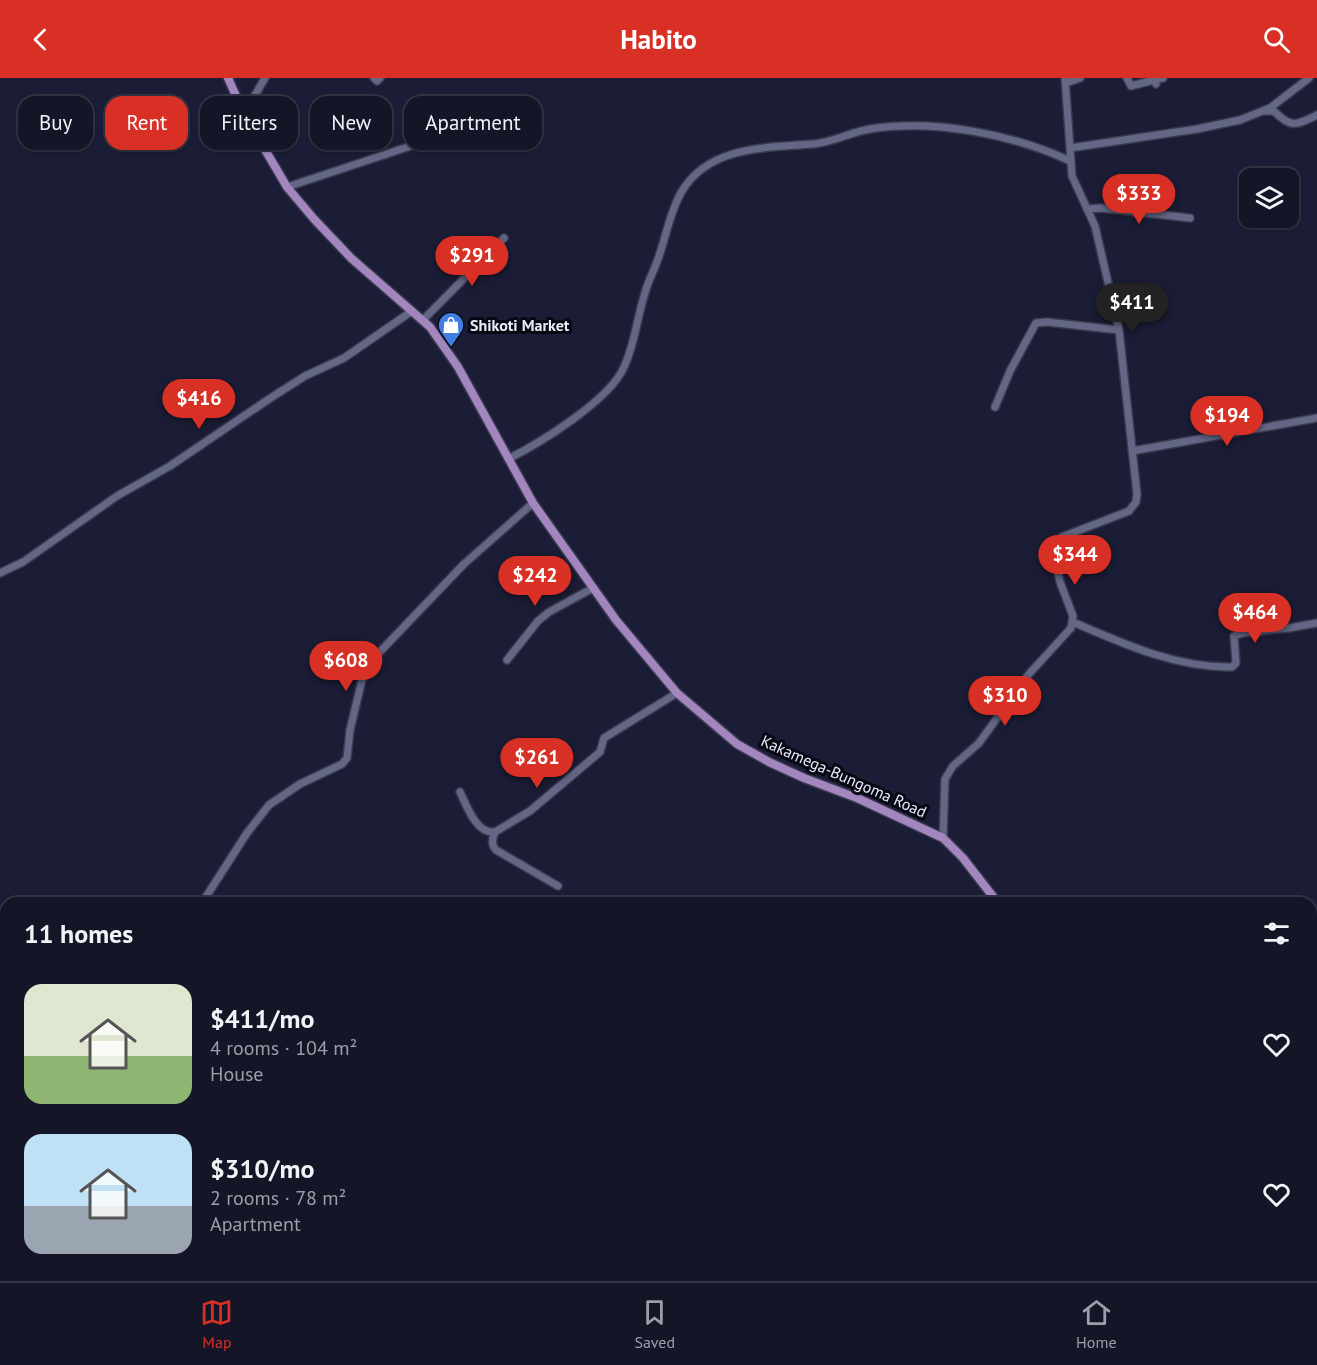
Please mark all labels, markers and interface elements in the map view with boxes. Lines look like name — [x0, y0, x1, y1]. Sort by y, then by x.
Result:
text: Habito — [620, 22, 697, 56]
icon: back — [24, 23, 57, 56]
icon: search — [1260, 23, 1293, 56]
chip: Buy — [18, 96, 93, 150]
chip: Rent — [105, 96, 188, 150]
chip: Filters — [200, 96, 298, 150]
chip: New — [310, 96, 392, 150]
chip: Apartment — [404, 96, 542, 150]
map controls — [1239, 168, 1299, 228]
button: layers — [1239, 168, 1299, 228]
pin: $333 — [1103, 174, 1175, 225]
text: $333 — [1116, 180, 1162, 206]
pin: $291 — [436, 236, 508, 287]
text: $291 — [449, 242, 495, 268]
pin: $411 — [1096, 283, 1168, 334]
text: $411 — [1109, 289, 1155, 315]
shop icon: Shikoti Market — [436, 310, 466, 348]
place label: Shikoti Market — [470, 315, 570, 335]
pin: $416 — [163, 379, 235, 430]
text: $416 — [176, 385, 222, 411]
pin: $194 — [1191, 396, 1263, 447]
text: $194 — [1204, 402, 1250, 428]
pin: $344 — [1039, 535, 1111, 586]
text: $344 — [1052, 541, 1098, 567]
pin: $242 — [499, 556, 571, 607]
text: $242 — [512, 562, 558, 588]
pin: $464 — [1219, 593, 1291, 644]
text: $464 — [1232, 599, 1278, 625]
pin: $608 — [310, 641, 382, 692]
text: $608 — [323, 647, 369, 673]
pin: $310 — [969, 676, 1041, 727]
text: $310 — [982, 682, 1028, 708]
street label: Kakamega-Bungoma Road — [758, 730, 930, 822]
pin: $261 — [501, 738, 573, 789]
text: $261 — [514, 744, 560, 770]
text: 11 homes — [24, 917, 133, 950]
icon: filters — [1260, 917, 1293, 950]
text: $411/mo — [210, 1002, 314, 1035]
icon: home — [72, 1008, 144, 1080]
icon: heart — [1260, 1028, 1293, 1061]
text: 4 rooms · 104 m² — [210, 1035, 357, 1061]
text: House — [210, 1061, 264, 1087]
text: $310/mo — [210, 1152, 314, 1185]
icon: home — [72, 1158, 144, 1230]
icon: heart — [1260, 1178, 1293, 1211]
text: 2 rooms · 78 m² — [210, 1185, 346, 1211]
text: Apartment — [210, 1211, 301, 1237]
tab: Map — [200, 1296, 233, 1352]
tab: Saved — [634, 1296, 675, 1352]
tab: Home — [1076, 1296, 1117, 1352]

